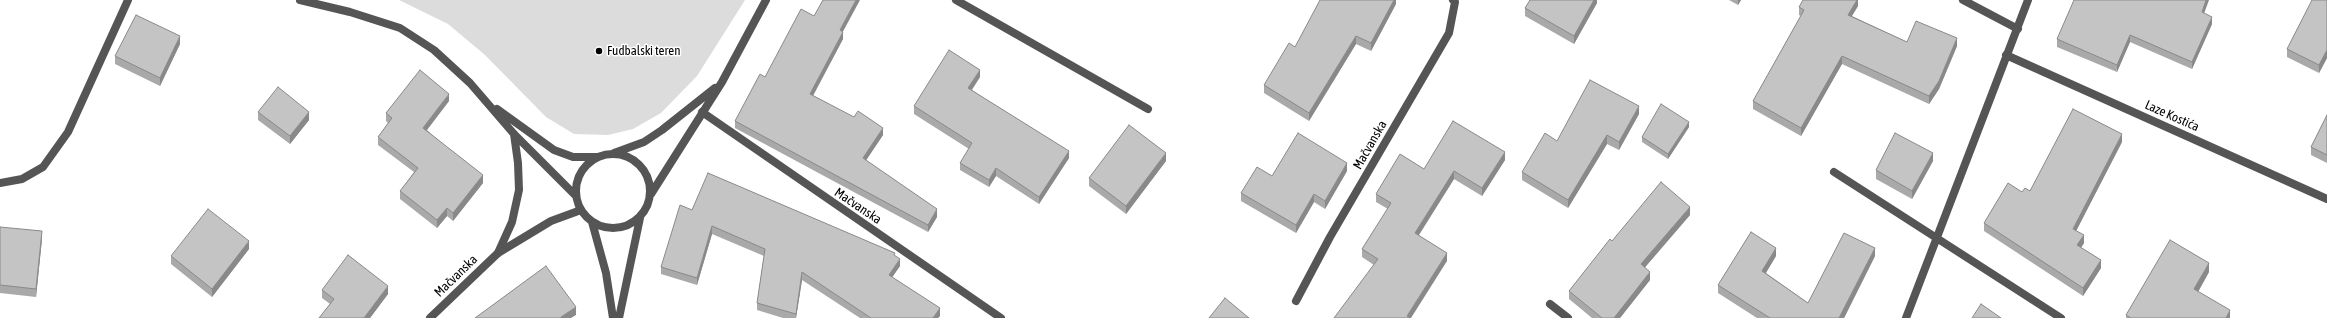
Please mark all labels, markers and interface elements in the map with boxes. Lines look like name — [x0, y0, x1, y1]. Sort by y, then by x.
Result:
place label: Fudbalski teren — [607, 43, 680, 59]
marker: Fudbalski teren — [594, 46, 604, 56]
street label: Laze Kostića — [2142, 97, 2202, 135]
street label: Mačvanska — [1350, 118, 1390, 172]
street label: Mačvanska — [831, 185, 885, 227]
street label: Mačvanska — [431, 252, 481, 300]

